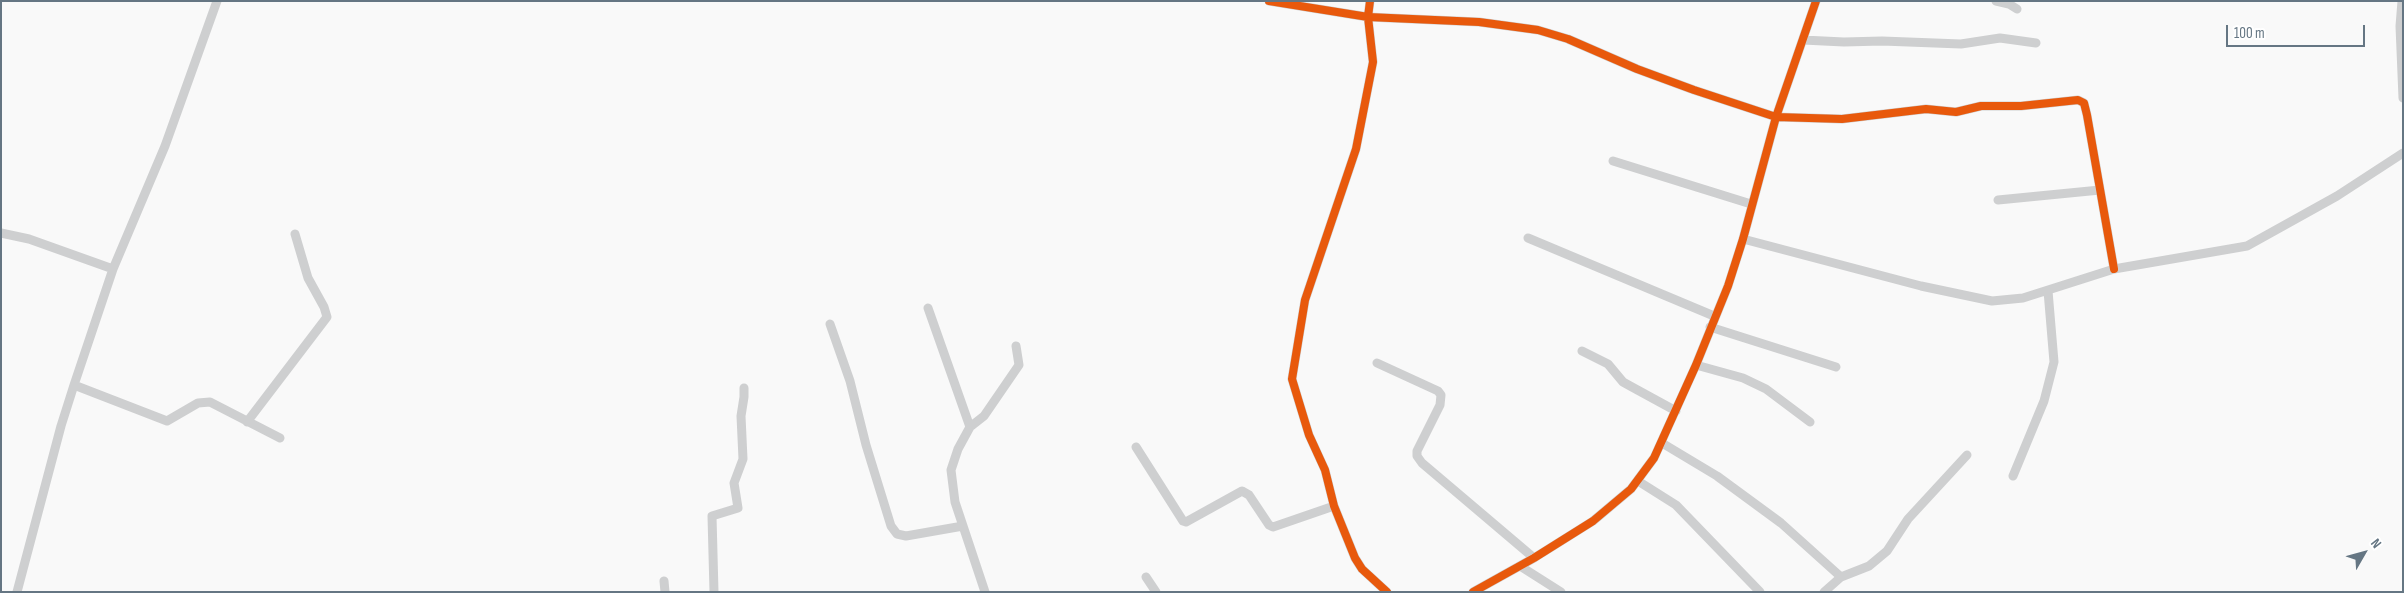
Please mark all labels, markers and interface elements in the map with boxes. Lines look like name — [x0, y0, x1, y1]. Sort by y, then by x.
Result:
scale bar — [2229, 15, 2368, 47]
text: 100 m — [2234, 24, 2265, 43]
north arrow — [2339, 528, 2389, 578]
text: N — [2367, 535, 2385, 552]

